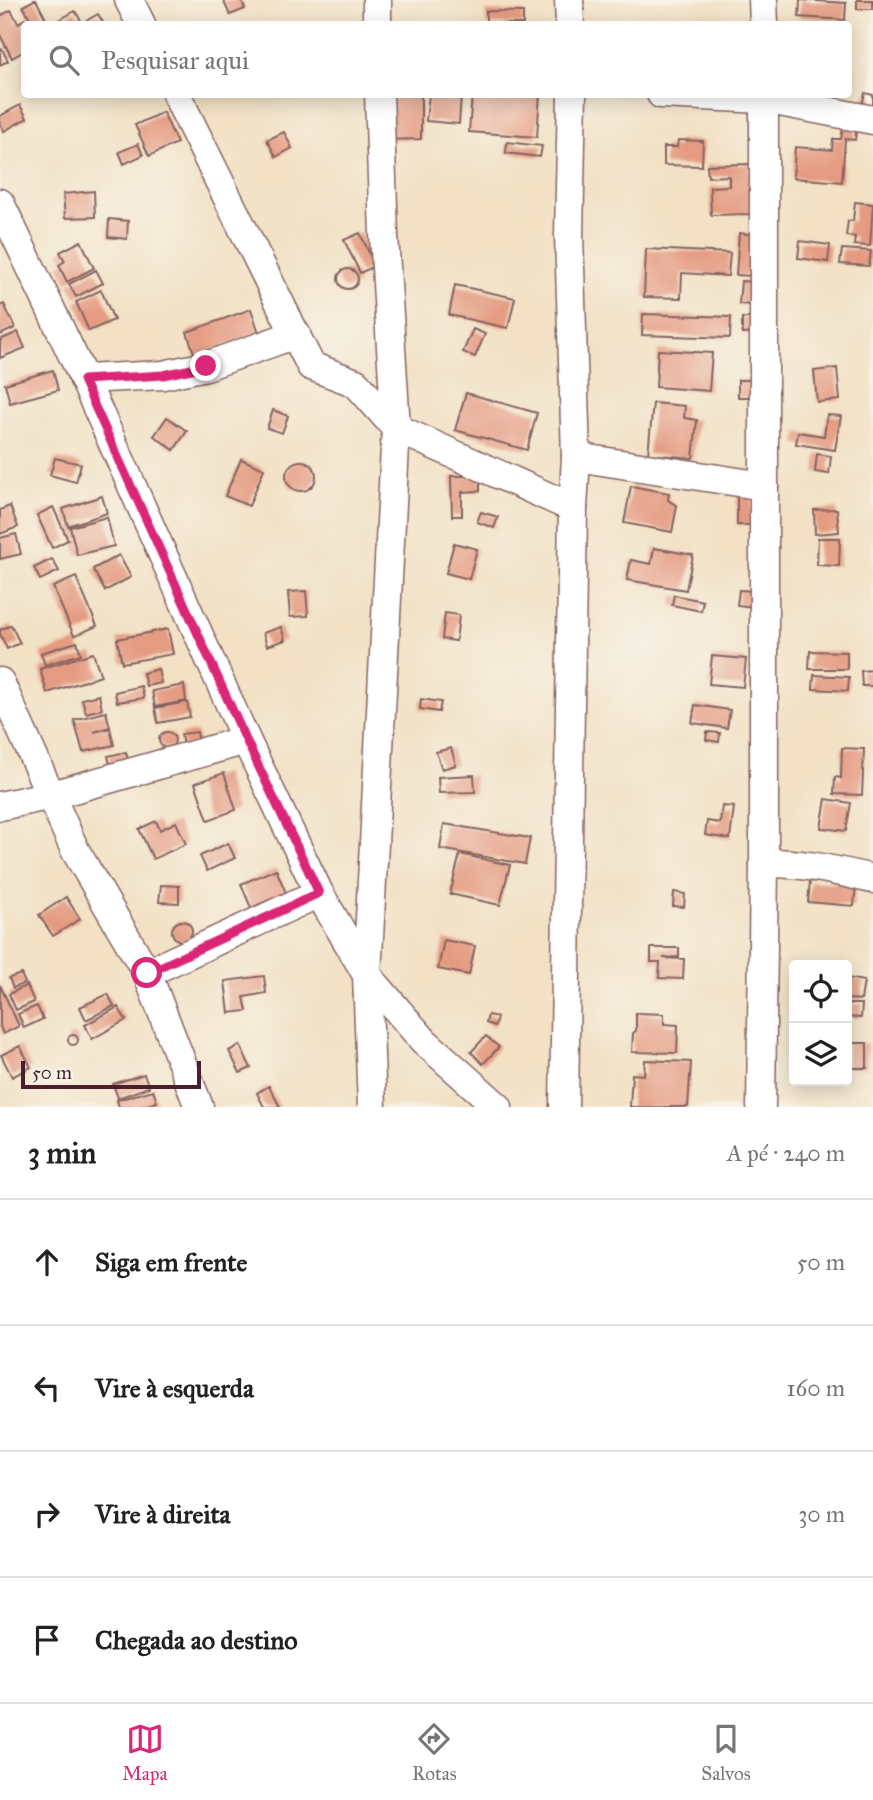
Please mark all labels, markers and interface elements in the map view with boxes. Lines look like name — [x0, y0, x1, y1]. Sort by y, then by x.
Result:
search box — [21, 21, 852, 98]
icon: search — [45, 41, 83, 79]
text: Pesquisar aqui — [101, 44, 249, 76]
route end — [190, 350, 221, 381]
route start — [131, 957, 162, 988]
map controls — [789, 960, 852, 1086]
button: locate — [789, 960, 852, 1023]
button: layers — [789, 1023, 852, 1086]
scale bar — [21, 1058, 201, 1090]
text: 50 m — [32, 1061, 72, 1084]
text: 3 min — [28, 1135, 96, 1171]
text: A pé · 240 m — [727, 1139, 845, 1167]
icon: ahead — [28, 1243, 66, 1281]
text: Siga em frente — [95, 1246, 247, 1278]
text: 50 m — [797, 1248, 845, 1276]
icon: left — [28, 1369, 66, 1407]
text: Vire à esquerda — [95, 1372, 254, 1404]
text: 160 m — [787, 1374, 845, 1402]
icon: right — [28, 1495, 66, 1533]
text: Vire à direita — [95, 1498, 231, 1530]
text: 30 m — [798, 1500, 845, 1528]
icon: arrive — [28, 1621, 66, 1659]
text: Chegada ao destino — [95, 1624, 298, 1656]
tab: Mapa — [122, 1720, 167, 1785]
tab: Rotas — [412, 1720, 457, 1785]
tab: Salvos — [701, 1720, 751, 1785]

